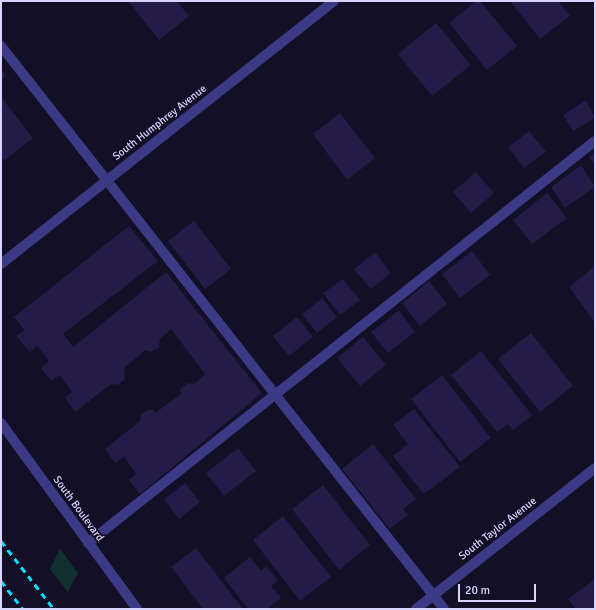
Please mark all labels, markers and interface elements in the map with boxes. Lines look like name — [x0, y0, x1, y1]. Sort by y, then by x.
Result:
street label: South Humphrey Avenue — [111, 82, 209, 164]
street label: South Boulevard — [50, 474, 106, 544]
street label: South Taylor Avenue — [457, 495, 539, 563]
scale bar — [460, 576, 538, 602]
text: 20 m — [465, 583, 490, 598]

